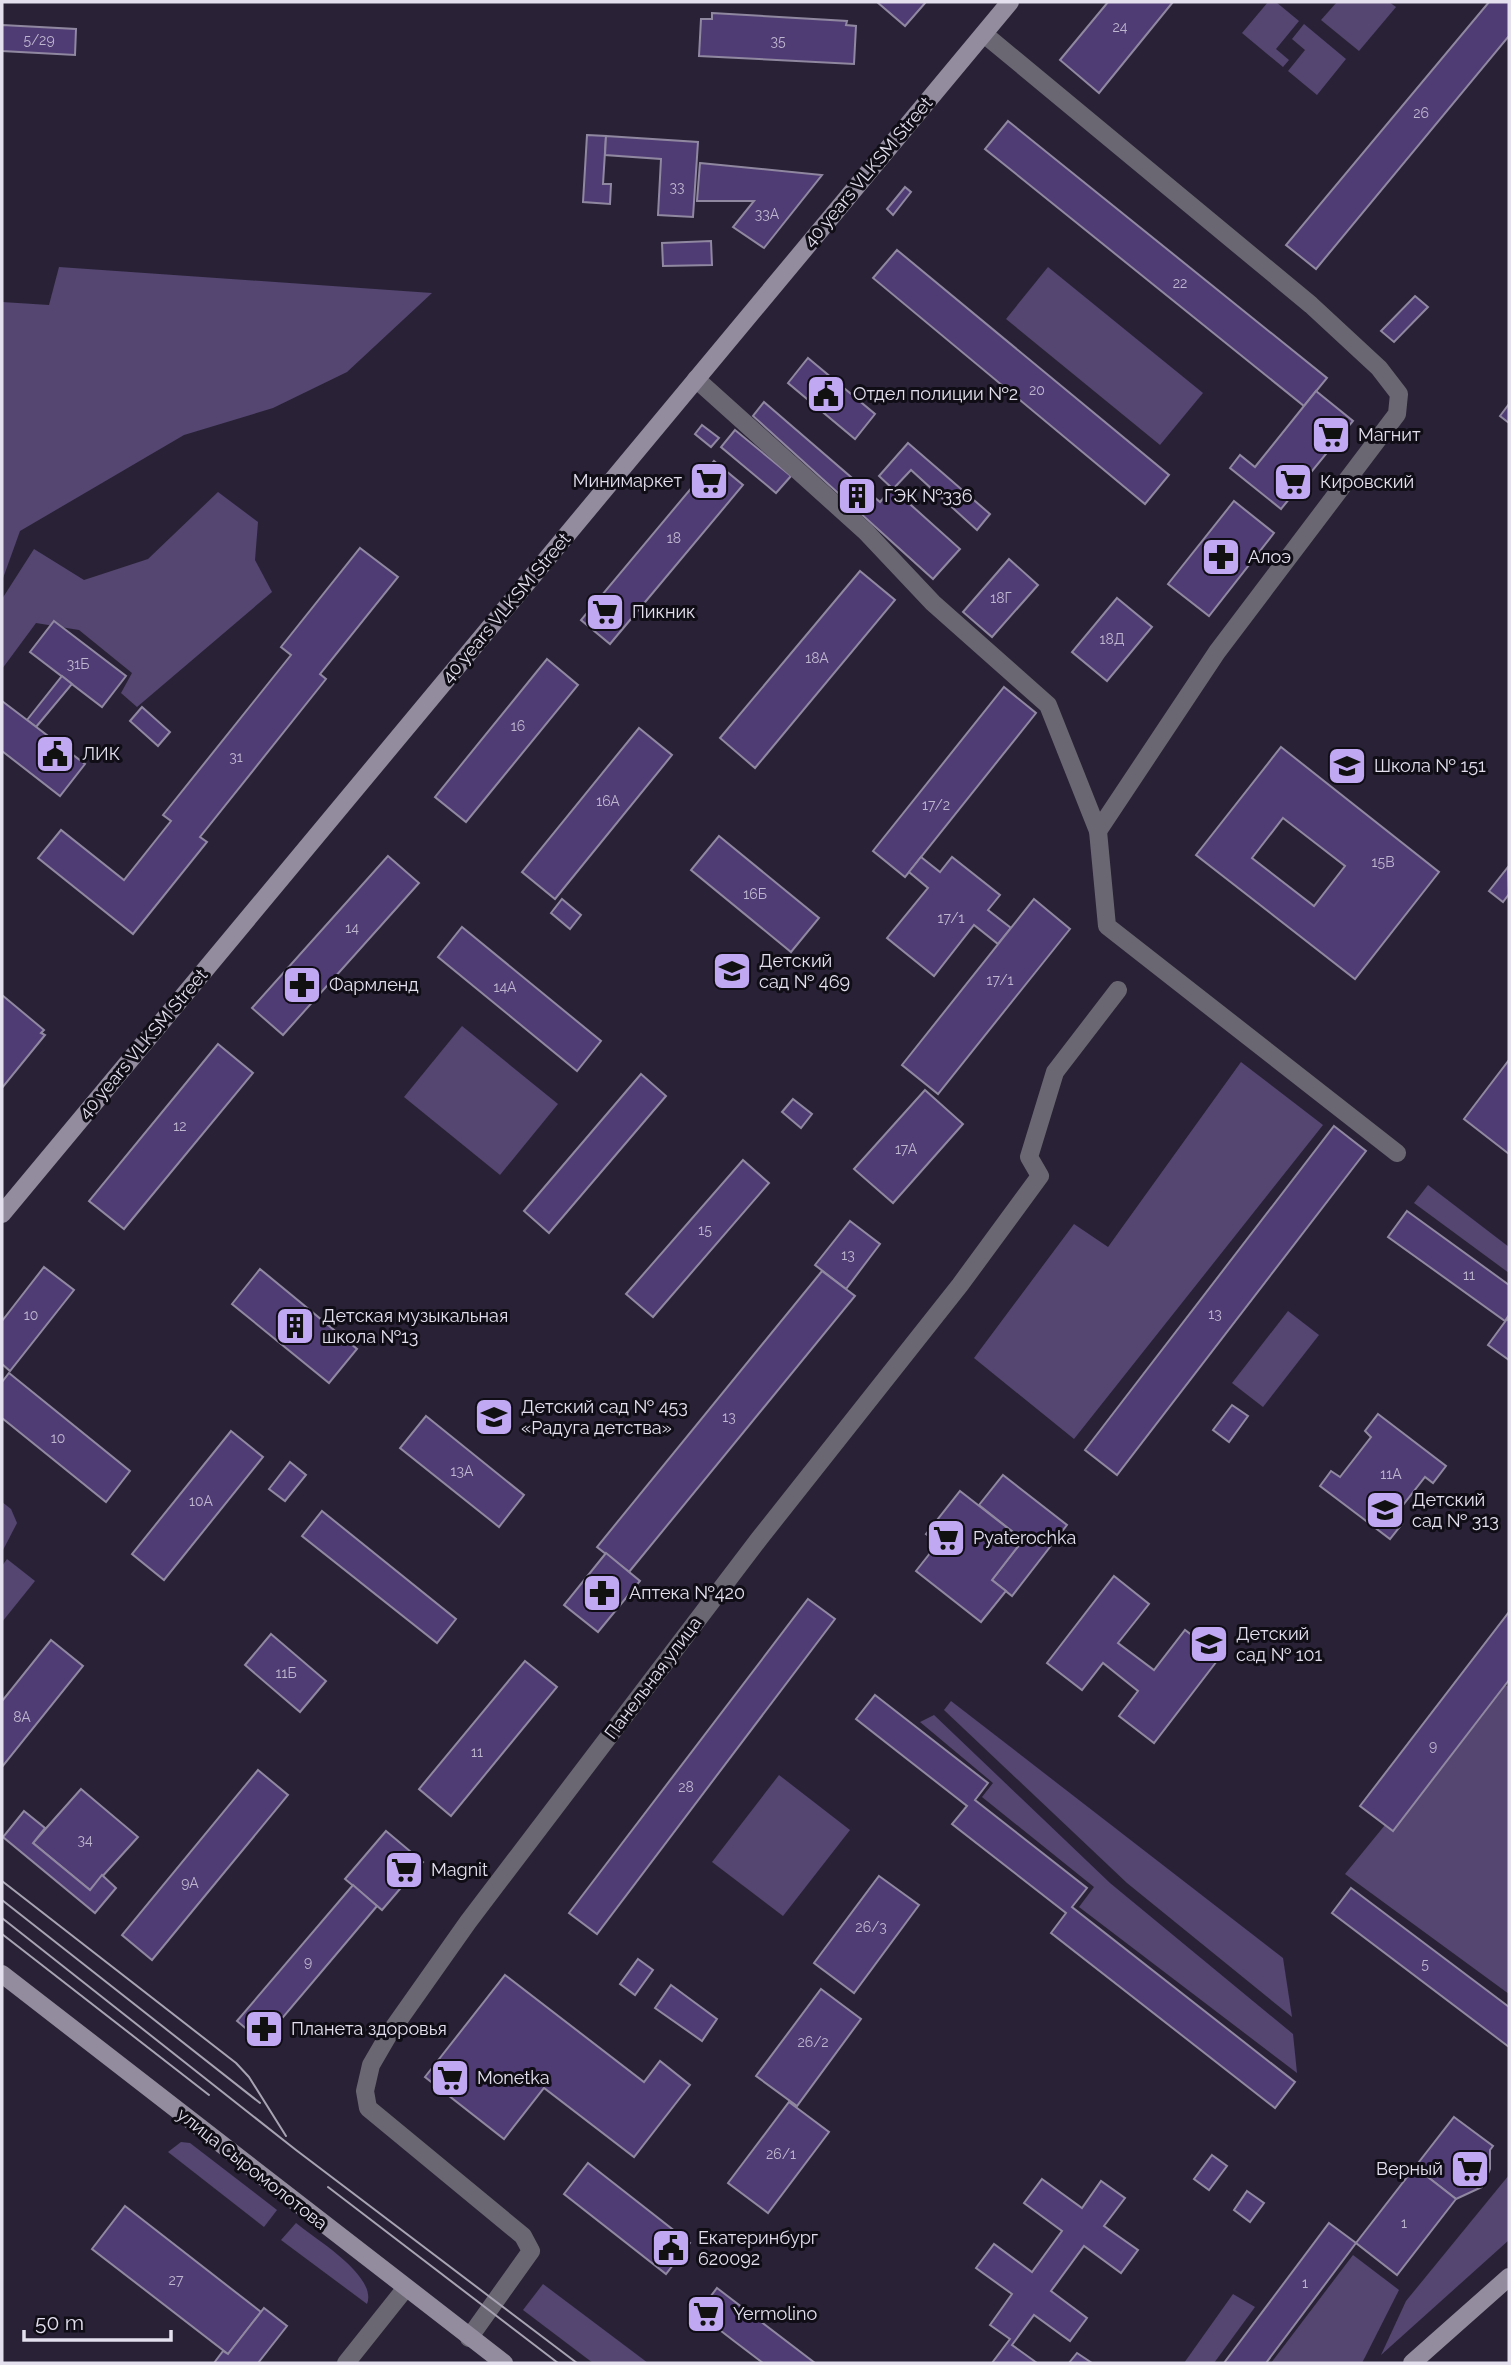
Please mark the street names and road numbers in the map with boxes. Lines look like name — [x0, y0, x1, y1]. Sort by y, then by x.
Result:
street label: 40 years VLKSM Street — [799, 92, 936, 251]
street label: 40 years VLKSM Street — [437, 528, 574, 687]
street label: 40 years VLKSM Street — [74, 964, 211, 1123]
street label: Панельная улица — [600, 1613, 705, 1743]
street label: улица Сыромолотова — [173, 2103, 332, 2234]

